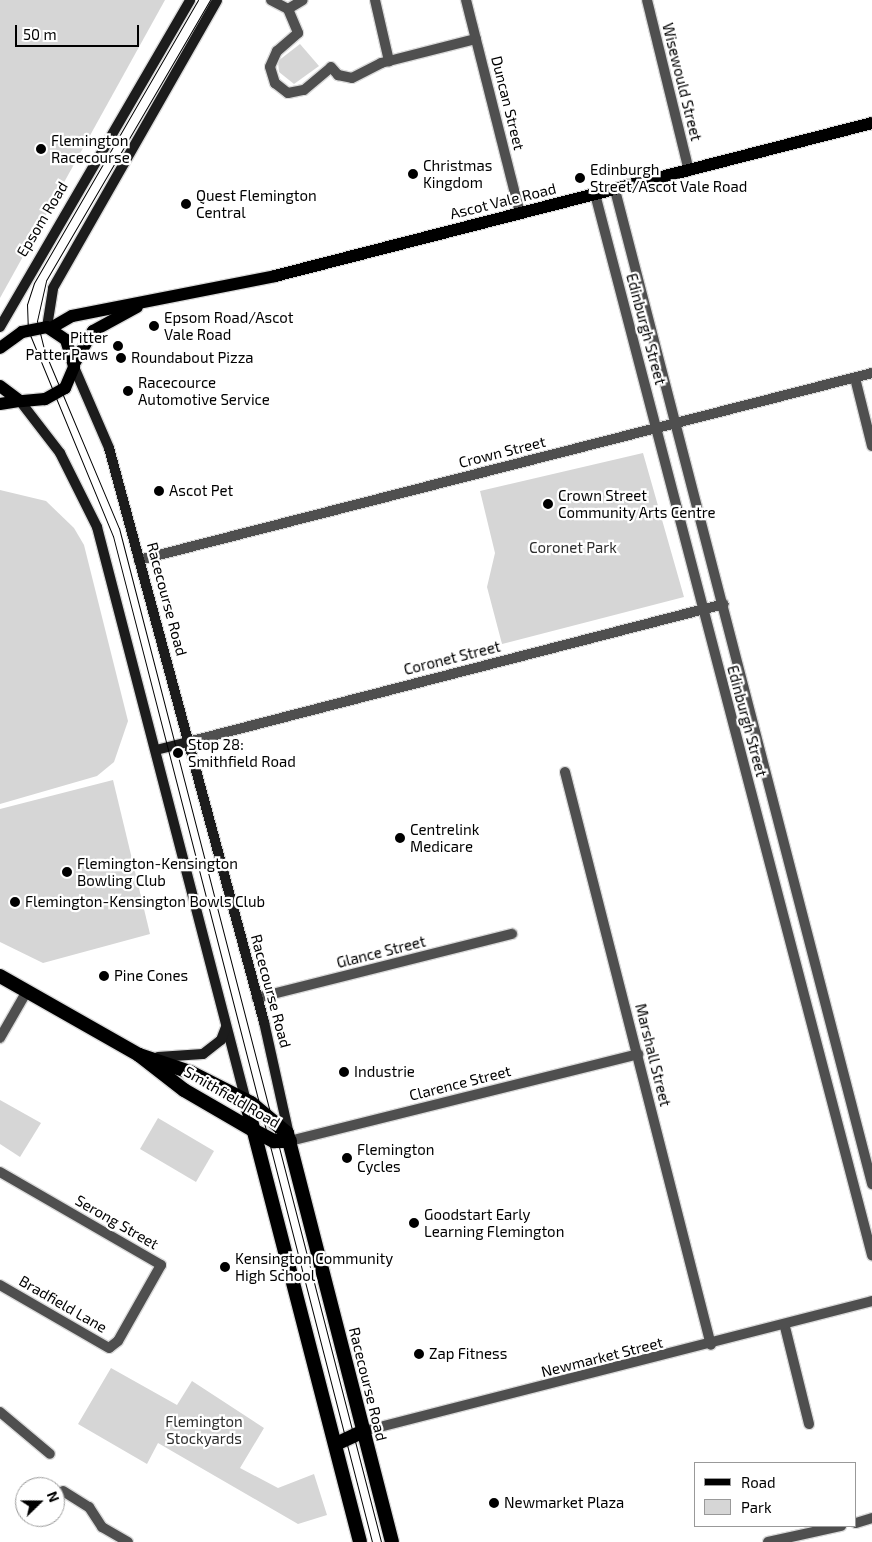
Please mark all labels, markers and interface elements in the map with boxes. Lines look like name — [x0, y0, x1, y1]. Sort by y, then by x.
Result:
scale bar — [18, 15, 141, 47]
street label: Wisewould Street — [659, 21, 705, 143]
text: 50 m — [23, 25, 57, 43]
street label: Duncan Street — [488, 54, 528, 152]
place label: Flemington Racecourse — [51, 131, 130, 166]
marker: Flemington Racecourse — [35, 143, 47, 155]
place label: Christmas Kingdom — [423, 156, 492, 191]
place label: Edinburgh Street/Ascot Vale Road — [590, 160, 748, 195]
marker: Christmas Kingdom — [407, 168, 419, 180]
marker: Edinburgh Street/Ascot Vale Road — [574, 172, 586, 184]
street label: Epsom Road — [13, 178, 71, 260]
street label: Ascot Vale Road — [448, 179, 558, 223]
place label: Quest Flemington Central — [196, 186, 317, 221]
marker: Quest Flemington Central — [180, 198, 192, 210]
street label: Edinburgh Street — [622, 271, 670, 387]
place label: Epsom Road/Ascot Vale Road — [164, 308, 294, 343]
marker: Epsom Road/Ascot Vale Road — [148, 320, 160, 332]
place label: Pitter Patter Paws — [25, 328, 108, 363]
marker: Pitter Patter Paws — [112, 340, 124, 352]
place label: Roundabout Pizza — [131, 349, 254, 367]
marker: Roundabout Pizza — [115, 352, 127, 364]
place label: Racecource Automotive Service — [138, 373, 270, 408]
marker: Racecource Automotive Service — [122, 385, 134, 397]
street label: Crown Street — [457, 433, 547, 471]
place label: Ascot Pet — [169, 482, 233, 500]
marker: Ascot Pet — [153, 485, 165, 497]
place label: Crown Street Community Arts Centre — [558, 486, 716, 521]
marker: Crown Street Community Arts Centre — [542, 498, 554, 510]
park label: Coronet Park — [529, 539, 617, 557]
street label: Racecourse Road — [143, 540, 191, 658]
street label: Coronet Street — [402, 637, 502, 679]
street label: Edinburgh Street — [723, 663, 771, 779]
place label: Stop 28: Smithfield Road — [188, 735, 296, 770]
marker: Stop 28: Smithfield Road — [172, 747, 184, 759]
place label: Centrelink Medicare — [410, 820, 479, 855]
marker: Centrelink Medicare — [394, 832, 406, 844]
place label: Flemington-Kensington Bowling Club — [77, 854, 238, 889]
marker: Flemington-Kensington Bowling Club — [61, 866, 73, 878]
place label: Flemington-Kensington Bowls Club — [25, 893, 265, 911]
marker: Flemington-Kensington Bowls Club — [9, 896, 21, 908]
street label: Racecourse Road — [247, 932, 295, 1050]
street label: Glance Street — [335, 932, 427, 972]
place label: Pine Cones — [114, 967, 188, 985]
marker: Pine Cones — [98, 970, 110, 982]
street label: Marshall Street — [631, 1001, 675, 1109]
street label: Smithfield Road — [181, 1062, 283, 1132]
street label: Clarence Street — [407, 1062, 513, 1104]
place label: Industrie — [354, 1063, 415, 1081]
marker: Industrie — [338, 1066, 350, 1078]
place label: Flemington Cycles — [357, 1140, 434, 1175]
marker: Flemington Cycles — [341, 1152, 353, 1164]
street label: Serong Street — [72, 1191, 162, 1253]
place label: Goodstart Early Learning Flemington — [424, 1205, 564, 1240]
marker: Goodstart Early Learning Flemington — [408, 1217, 420, 1229]
place label: Kensington Community High School — [235, 1249, 393, 1284]
marker: Kensington Community High School — [219, 1261, 231, 1273]
street label: Bradfield Lane — [16, 1272, 110, 1336]
street label: Racecourse Road — [345, 1325, 391, 1443]
street label: Newmarket Street — [539, 1333, 665, 1381]
place label: Zap Fitness — [429, 1345, 507, 1363]
marker: Zap Fitness — [413, 1348, 425, 1360]
park label: Flemington Stockyards — [165, 1412, 243, 1447]
legend — [694, 1462, 857, 1527]
text: Road — [741, 1473, 776, 1491]
north arrow — [15, 1477, 65, 1527]
text: N — [44, 1489, 63, 1504]
place label: Newmarket Plaza — [504, 1494, 624, 1512]
marker: Newmarket Plaza — [488, 1497, 500, 1509]
text: Park — [741, 1498, 772, 1516]

